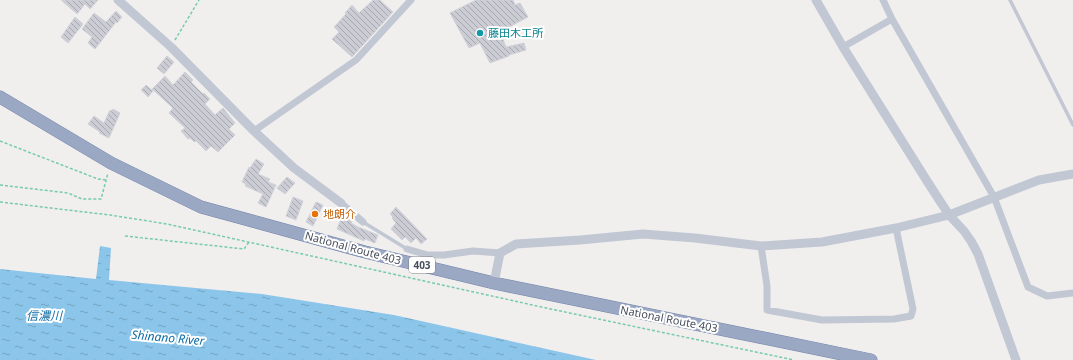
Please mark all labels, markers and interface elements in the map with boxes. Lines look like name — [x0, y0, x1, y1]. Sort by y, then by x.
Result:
place label: 藤田木工所 — [488, 25, 544, 40]
marker: 藤田木工所 — [475, 28, 485, 38]
place label: 地朗介 — [323, 206, 356, 221]
marker: 地朗介 — [310, 209, 320, 219]
street label: National Route 403 — [303, 227, 403, 268]
road number: 403 — [409, 257, 435, 273]
street label: National Route 403 — [619, 302, 719, 335]
water label: 信濃川 — [26, 307, 64, 324]
water label: Shinano River — [131, 326, 206, 349]

